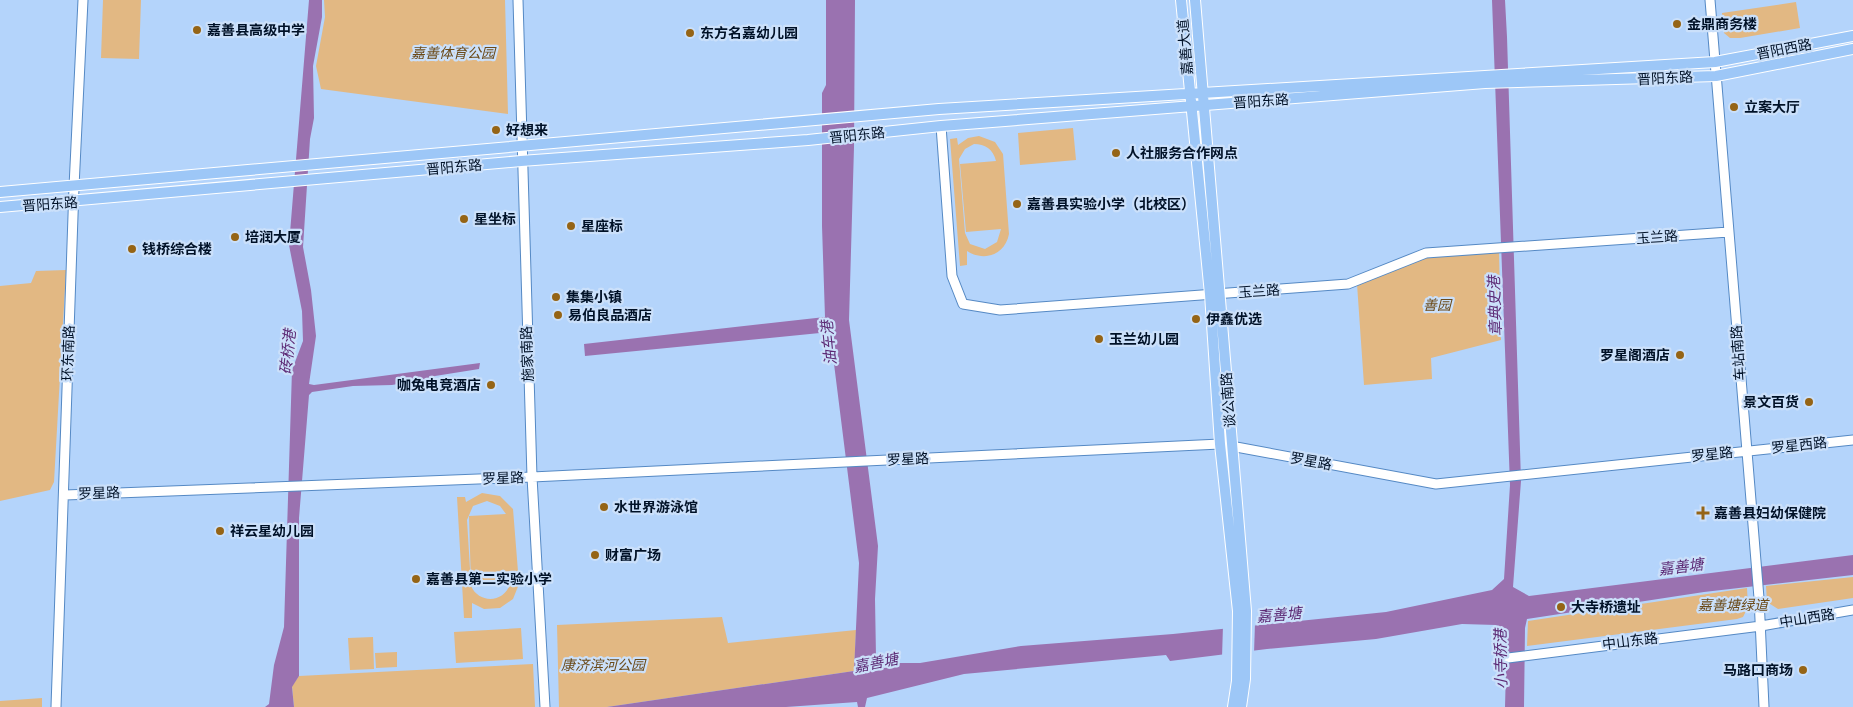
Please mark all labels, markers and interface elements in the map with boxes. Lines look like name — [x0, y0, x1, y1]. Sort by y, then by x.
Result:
place label: 金鼎商务楼 — [1687, 16, 1757, 32]
street label: 嘉善大道 — [1175, 18, 1195, 76]
marker: 金鼎商务楼 — [1671, 18, 1683, 30]
place label: 嘉善县高级中学 — [207, 22, 305, 38]
marker: 嘉善县高级中学 — [191, 24, 203, 36]
place label: 东方名嘉幼儿园 — [700, 25, 798, 41]
marker: 东方名嘉幼儿园 — [684, 27, 696, 39]
street label: 晋阳西路 — [1755, 36, 1813, 62]
park label: 嘉善体育公园 — [411, 45, 497, 61]
street label: 晋阳东路 — [1637, 69, 1693, 87]
street label: 晋阳东路 — [1233, 91, 1289, 111]
place label: 立案大厅 — [1744, 99, 1800, 115]
marker: 立案大厅 — [1728, 101, 1740, 113]
place label: 好想来 — [506, 122, 548, 138]
marker: 好想来 — [490, 124, 502, 136]
street label: 晋阳东路 — [828, 124, 886, 146]
place label: 人社服务合作网点 — [1126, 145, 1238, 161]
marker: 人社服务合作网点 — [1110, 147, 1122, 159]
street label: 晋阳东路 — [425, 157, 483, 177]
street label: 晋阳东路 — [22, 194, 78, 214]
place label: 嘉善县实验小学（北校区） — [1027, 196, 1195, 212]
marker: 嘉善县实验小学（北校区） — [1011, 198, 1023, 210]
place label: 星坐标 — [474, 211, 516, 227]
marker: 星坐标 — [458, 213, 470, 225]
place label: 星座标 — [581, 218, 623, 234]
marker: 星座标 — [565, 220, 577, 232]
street label: 玉兰路 — [1635, 228, 1679, 246]
place label: 培润大厦 — [245, 229, 301, 245]
marker: 培润大厦 — [229, 231, 241, 243]
place label: 钱桥综合楼 — [142, 241, 212, 257]
marker: 钱桥综合楼 — [126, 243, 138, 255]
water label: 章典史港 — [1486, 274, 1504, 336]
street label: 玉兰路 — [1237, 282, 1281, 300]
place label: 集集小镇 — [566, 289, 622, 305]
marker: 集集小镇 — [550, 291, 562, 303]
park label: 善园 — [1423, 297, 1453, 313]
place label: 易伯良品酒店 — [568, 307, 652, 323]
marker: 易伯良品酒店 — [552, 309, 564, 321]
place label: 伊鑫优选 — [1206, 311, 1262, 327]
marker: 伊鑫优选 — [1190, 313, 1202, 325]
water label: 油车港 — [818, 318, 839, 366]
street label: 环东南路 — [59, 325, 77, 381]
street label: 车站南路 — [1728, 325, 1748, 381]
street label: 施家南路 — [518, 326, 536, 382]
water label: 砖桥港 — [278, 327, 299, 375]
place label: 玉兰幼儿园 — [1109, 331, 1179, 347]
marker: 玉兰幼儿园 — [1093, 333, 1105, 345]
place label: 罗星阁酒店 — [1600, 347, 1670, 363]
marker: 罗星阁酒店 — [1674, 349, 1686, 361]
street label: 谈公南路 — [1218, 372, 1238, 428]
place label: 咖兔电竞酒店 — [397, 377, 481, 393]
marker: 咖兔电竞酒店 — [485, 379, 497, 391]
place label: 景文百货 — [1743, 394, 1799, 410]
marker: 景文百货 — [1803, 396, 1815, 408]
street label: 罗星西路 — [1770, 434, 1828, 456]
street label: 罗星路 — [1690, 444, 1734, 464]
street label: 罗星路 — [1289, 449, 1333, 473]
street label: 罗星路 — [887, 450, 929, 468]
street label: 罗星路 — [482, 469, 524, 487]
street label: 罗星路 — [78, 484, 120, 502]
place label: 水世界游泳馆 — [614, 499, 698, 515]
marker: 水世界游泳馆 — [598, 501, 610, 513]
place label: 嘉善县妇幼保健院 — [1714, 505, 1826, 521]
marker: 嘉善县妇幼保健院 — [1696, 506, 1710, 520]
place label: 祥云星幼儿园 — [230, 523, 314, 539]
marker: 祥云星幼儿园 — [214, 525, 226, 537]
place label: 财富广场 — [605, 547, 661, 563]
marker: 财富广场 — [589, 549, 601, 561]
water label: 嘉善塘 — [1658, 556, 1707, 578]
place label: 嘉善县第二实验小学 — [426, 571, 552, 587]
marker: 嘉善县第二实验小学 — [410, 573, 422, 585]
park label: 嘉善塘绿道 — [1698, 597, 1770, 613]
place label: 大寺桥遗址 — [1571, 599, 1641, 615]
marker: 大寺桥遗址 — [1555, 601, 1567, 613]
water label: 嘉善塘 — [1256, 605, 1305, 625]
street label: 中山西路 — [1778, 606, 1836, 630]
water label: 小寺桥港 — [1492, 627, 1510, 689]
street label: 中山东路 — [1601, 630, 1659, 652]
water label: 嘉善塘 — [852, 650, 903, 675]
park label: 康济滨河公园 — [561, 657, 647, 673]
place label: 马路口商场 — [1723, 662, 1793, 678]
marker: 马路口商场 — [1797, 664, 1809, 676]

